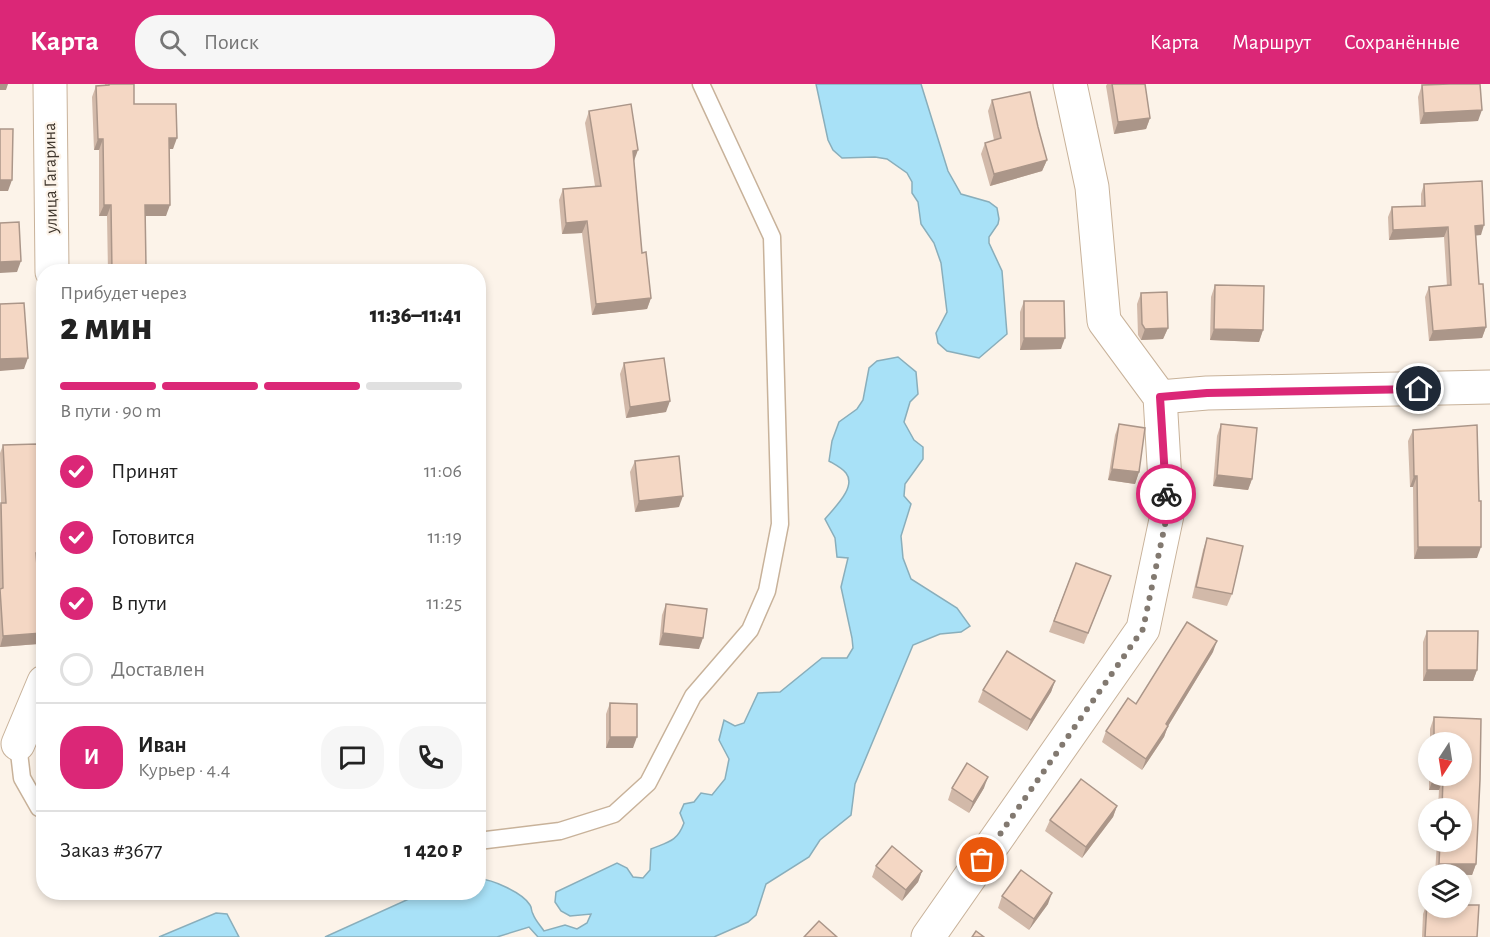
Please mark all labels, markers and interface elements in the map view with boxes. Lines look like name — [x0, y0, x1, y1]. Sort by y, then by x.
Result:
search box — [135, 15, 555, 69]
icon: search — [156, 26, 189, 59]
text: Карта — [30, 28, 99, 56]
text: Поиск — [204, 31, 259, 53]
text: Карта — [1150, 32, 1199, 53]
text: Маршрут — [1232, 32, 1311, 53]
text: Сохранённые — [1344, 32, 1460, 53]
street label: улица Гагарина — [41, 122, 61, 235]
text: Прибудет через — [60, 283, 187, 303]
text: 11:36–11:41 — [370, 304, 462, 326]
text: 2 мин — [60, 308, 153, 347]
pin — [1393, 363, 1444, 414]
icon: home — [1402, 372, 1435, 405]
text: В пути · 90 m — [60, 401, 162, 421]
icon: check — [60, 455, 93, 488]
text: Принят — [111, 460, 177, 482]
text: 11:06 — [424, 461, 462, 481]
courier — [1136, 464, 1196, 524]
icon: bike — [1150, 478, 1183, 511]
icon: check — [60, 521, 93, 554]
text: Готовится — [111, 526, 195, 548]
text: 11:19 — [427, 527, 462, 547]
icon: check — [60, 587, 93, 620]
text: В пути — [111, 592, 167, 614]
text: 11:25 — [426, 593, 462, 613]
text: Доставлен — [111, 658, 205, 680]
button: chat — [321, 726, 384, 789]
button: phone — [399, 726, 462, 789]
north arrow — [1418, 732, 1472, 786]
map controls — [1418, 732, 1472, 918]
text: Иван — [138, 734, 187, 756]
text: И — [84, 746, 99, 768]
text: Курьер · 4.4 — [138, 760, 230, 780]
button: locate — [1418, 798, 1472, 852]
pin — [956, 834, 1007, 885]
text: Заказ #3677 — [60, 839, 162, 861]
text: 1 420 ₽ — [404, 839, 462, 861]
icon: bag — [965, 843, 998, 876]
button: layers — [1418, 864, 1472, 918]

